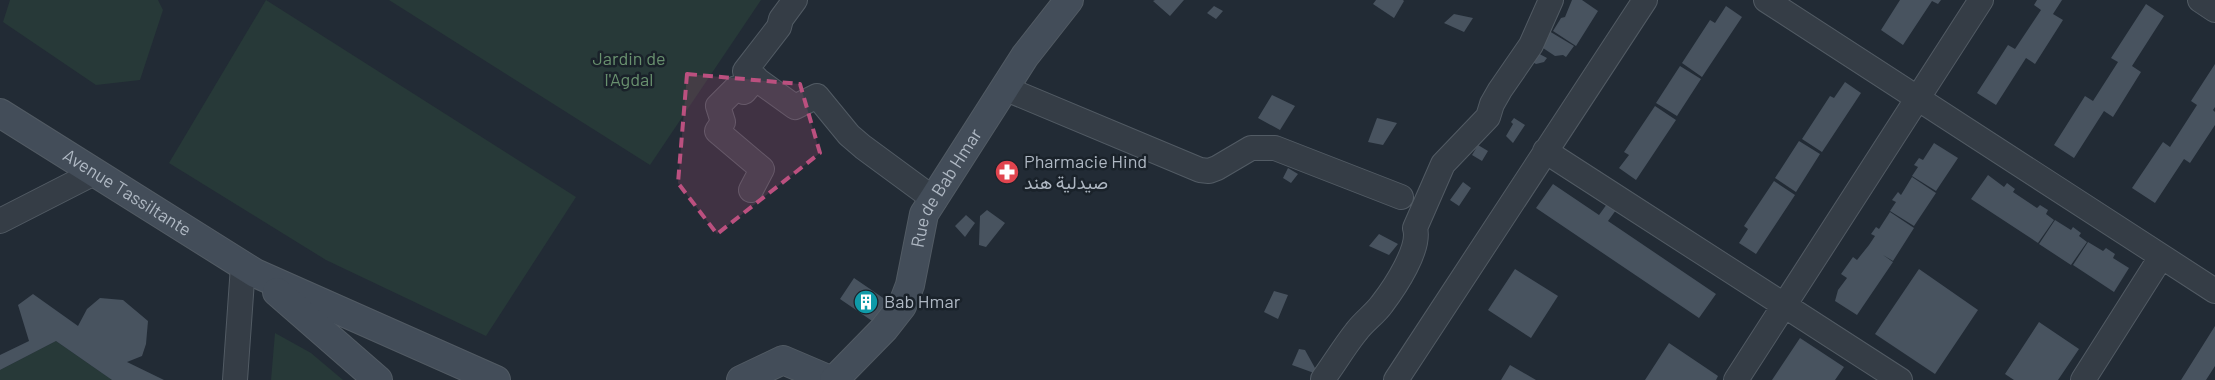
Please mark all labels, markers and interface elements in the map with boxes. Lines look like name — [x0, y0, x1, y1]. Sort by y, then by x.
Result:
park label: Jardin de l'Agdal — [592, 47, 666, 90]
street label: Rue de Bab Hmar — [906, 124, 986, 249]
street label: Avenue Tassiltante — [59, 143, 196, 240]
place label: Pharmacie Hind صيدلية هند — [1024, 150, 1147, 193]
pharmacy icon: Pharmacie Hind صيدلية هند — [994, 159, 1020, 185]
building icon: Bab Hmar — [853, 289, 879, 315]
place label: Bab Hmar — [884, 290, 961, 312]

